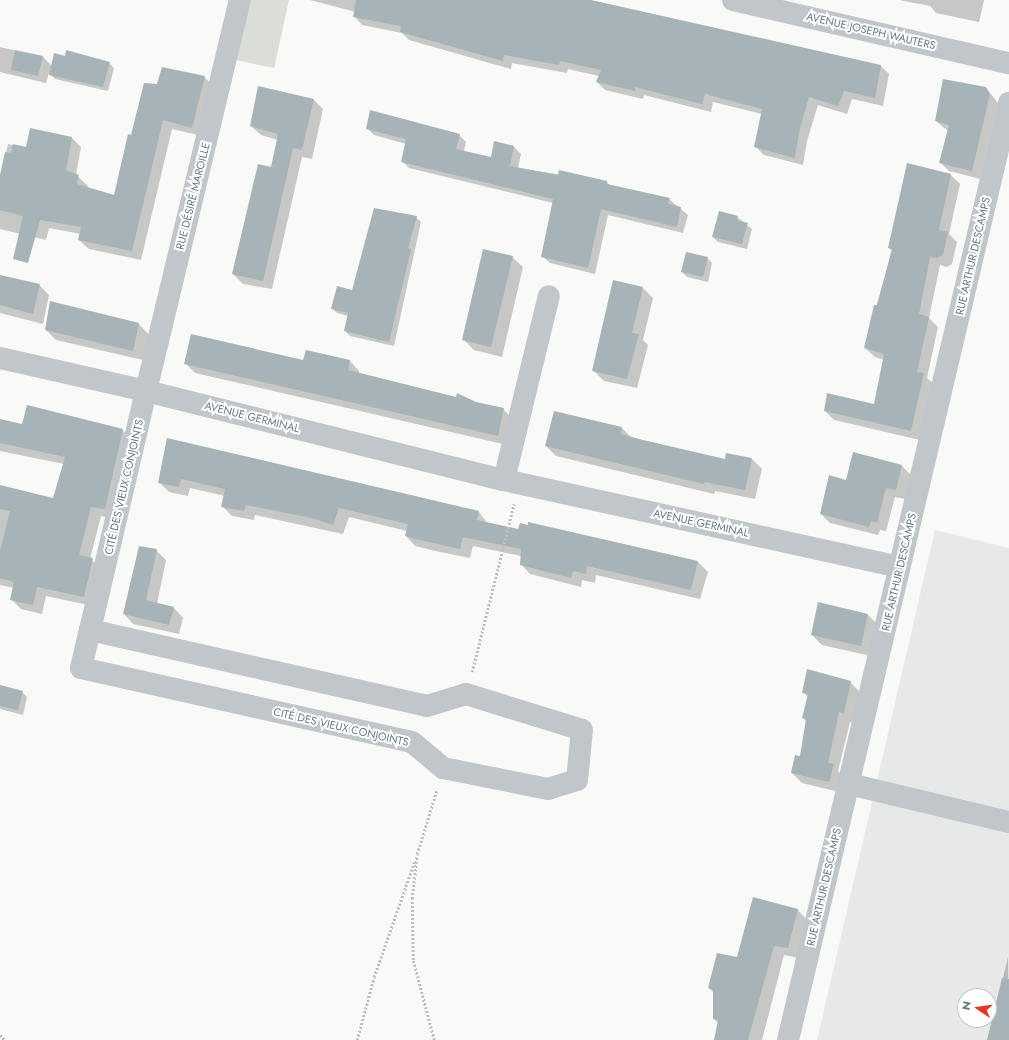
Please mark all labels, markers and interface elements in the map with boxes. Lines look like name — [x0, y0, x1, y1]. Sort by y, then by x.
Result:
street label: AVENUE JOSEPH WAUTERS — [805, 10, 937, 52]
street label: RUE DÉSIRÉ MAROILLE — [173, 141, 213, 251]
street label: RUE ARTHUR DESCAMPS — [953, 196, 993, 316]
street label: AVENUE GERMINAL — [203, 399, 301, 435]
street label: CITÉ DES VIEUX CONJOINTS — [102, 418, 146, 556]
street label: AVENUE GERMINAL — [652, 506, 750, 540]
street label: RUE ARTHUR DESCAMPS — [879, 512, 919, 632]
street label: CITÉ DES VIEUX CONJOINTS — [272, 705, 410, 749]
street label: RUE ARTHUR DESCAMPS — [804, 827, 844, 947]
north arrow — [957, 988, 997, 1028]
text: N — [958, 999, 975, 1012]

